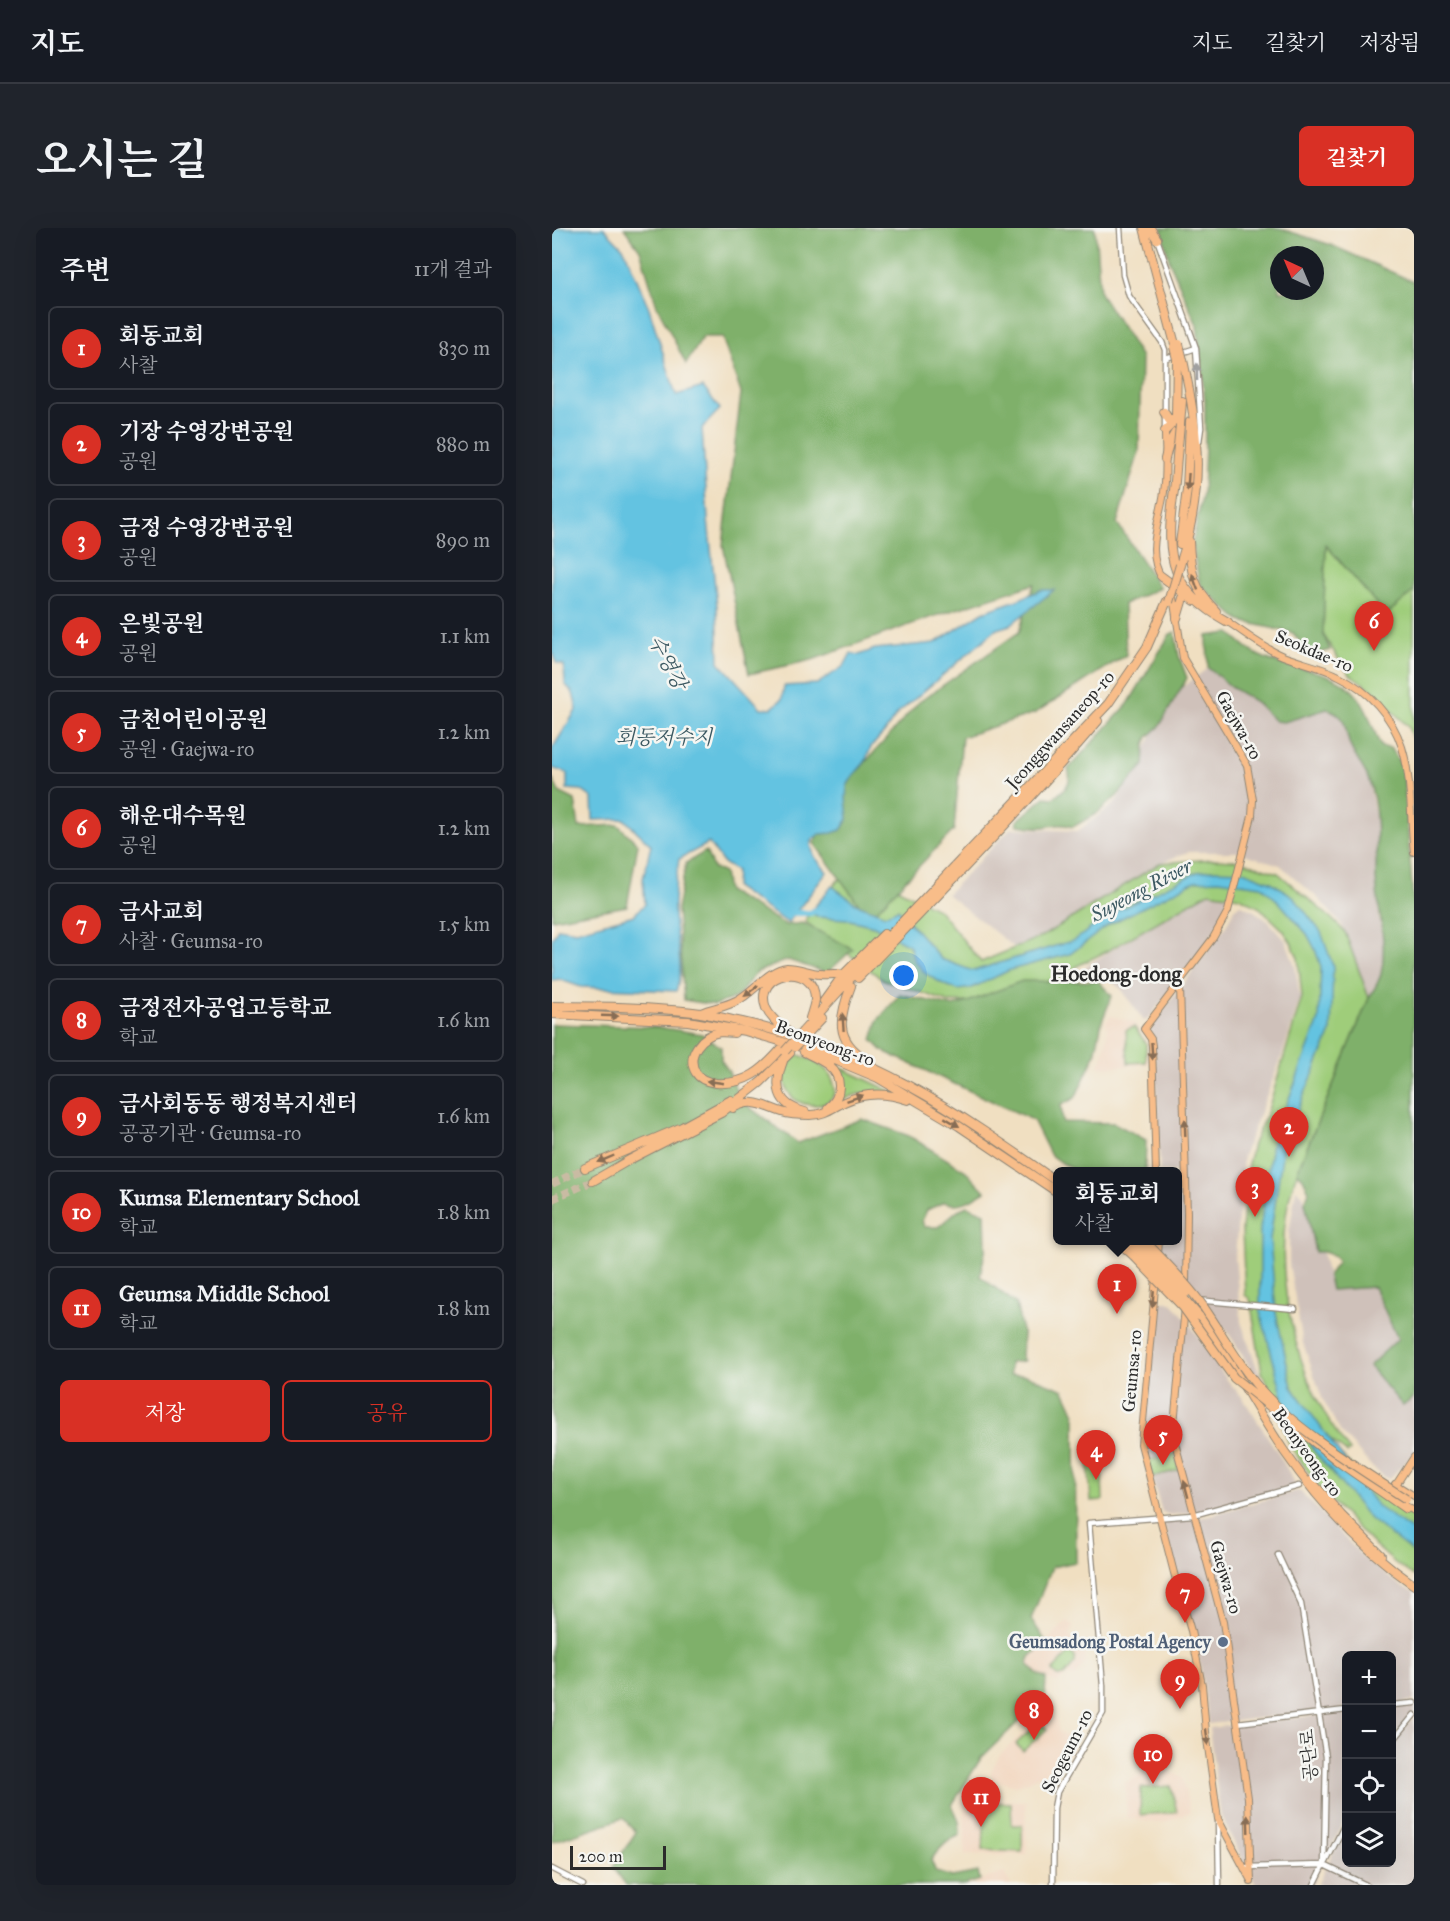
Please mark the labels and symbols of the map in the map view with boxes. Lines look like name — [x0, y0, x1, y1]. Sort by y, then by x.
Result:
north arrow — [1270, 246, 1324, 300]
one-way arrow — [1193, 362, 1202, 381]
one-way arrow — [1183, 473, 1193, 492]
one-way arrow — [1190, 573, 1200, 591]
pin: 6 — [1354, 602, 1394, 651]
street label: Seokdae-ro — [1272, 625, 1356, 677]
water label: 수영강 — [644, 631, 693, 696]
street label: Jeonggwansaneop-ro — [1000, 666, 1120, 796]
street label: Gaejwa-ro — [1211, 687, 1267, 763]
water label: 회동저수지 — [616, 725, 714, 749]
water label: Suyeong River — [1085, 852, 1197, 927]
your location — [889, 961, 918, 990]
district label: Hoedong-dong — [1051, 961, 1183, 987]
one-way arrow — [743, 985, 759, 998]
one-way arrow — [601, 1011, 620, 1020]
one-way arrow — [838, 1012, 847, 1031]
street label: Beonyeong-ro — [772, 1015, 878, 1072]
one-way arrow — [1148, 1041, 1157, 1060]
one-way arrow — [706, 1077, 725, 1086]
one-way arrow — [846, 1093, 864, 1103]
pin: 2 — [1270, 1108, 1308, 1157]
one-way arrow — [944, 1117, 960, 1128]
one-way arrow — [1180, 1119, 1190, 1138]
one-way arrow — [597, 1154, 615, 1164]
pin: 3 — [1236, 1168, 1274, 1217]
pin: 1 — [1098, 1264, 1136, 1314]
one-way arrow — [1148, 1289, 1158, 1308]
street label: Geumsa-ro — [1117, 1329, 1147, 1413]
street label: Beonyeong-ro — [1267, 1403, 1347, 1501]
pin: 5 — [1144, 1416, 1182, 1465]
pin: 4 — [1076, 1430, 1116, 1480]
one-way arrow — [1181, 1480, 1190, 1498]
street label: Gaejwa-ro — [1205, 1538, 1247, 1616]
pin: 7 — [1166, 1574, 1204, 1623]
place label: Geumsadong Postal Agency — [1009, 1631, 1213, 1654]
marker: Geumsadong Postal Agency — [1216, 1635, 1230, 1649]
pin: 9 — [1160, 1660, 1200, 1709]
pin: 8 — [1014, 1690, 1054, 1740]
street label: Seogeum-ro — [1037, 1705, 1098, 1797]
one-way arrow — [1202, 1728, 1211, 1747]
street label: 공단로 — [1296, 1728, 1322, 1782]
pin: 10 — [1134, 1734, 1172, 1784]
pin: 11 — [962, 1778, 1000, 1827]
one-way arrow — [1244, 1815, 1253, 1834]
scale bar — [570, 1843, 666, 1870]

